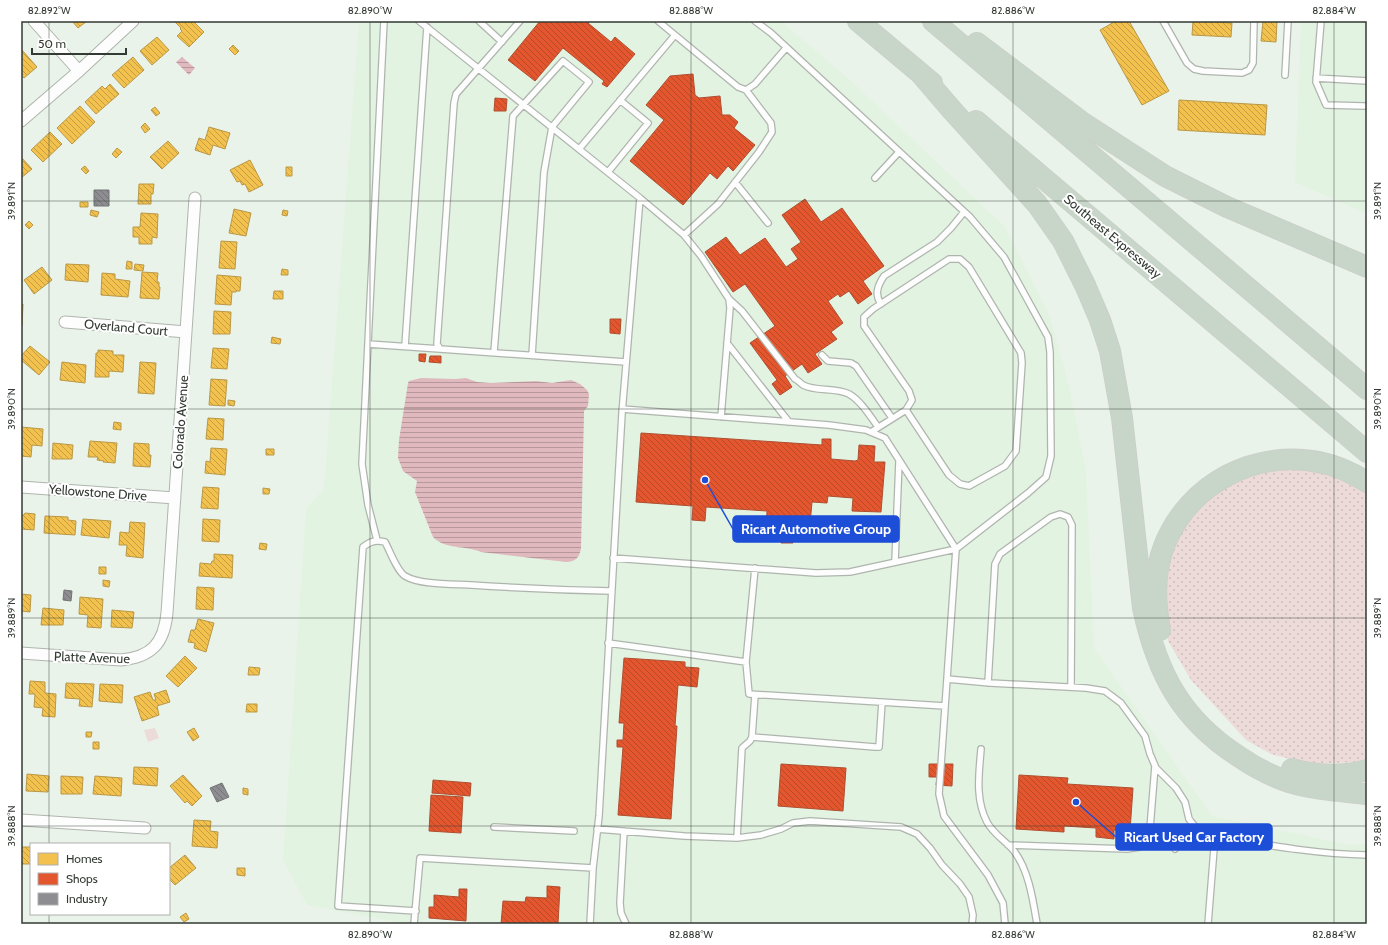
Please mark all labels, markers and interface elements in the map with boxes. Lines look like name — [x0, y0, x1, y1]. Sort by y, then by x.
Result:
text: 82.892°W — [28, 4, 71, 17]
text: 82.890°W — [348, 4, 393, 17]
text: 82.888°W — [669, 4, 714, 17]
text: 82.886°W — [991, 4, 1035, 17]
text: 82.884°W — [1312, 4, 1356, 17]
scale bar — [32, 30, 126, 56]
text: 50 m — [38, 36, 66, 51]
text: 39.891°N — [5, 182, 18, 220]
text: 39.891°N — [1371, 182, 1384, 220]
street label: Southeast Expressway — [1061, 191, 1165, 282]
street label: Overland Court — [83, 315, 169, 339]
street label: Colorado Avenue — [169, 374, 191, 469]
text: 39.890°N — [5, 388, 18, 430]
text: 39.890°N — [1371, 388, 1384, 430]
street label: Yellowstone Drive — [47, 481, 148, 503]
callout: Ricart Automotive Group — [733, 516, 899, 542]
text: Ricart Automotive Group — [741, 520, 891, 538]
text: 39.889°N — [5, 598, 18, 638]
text: 39.889°N — [1371, 598, 1384, 638]
street label: Platte Avenue — [54, 648, 131, 666]
text: 39.888°N — [5, 805, 18, 847]
text: 39.888°N — [1371, 805, 1384, 847]
callout: Ricart Used Car Factory — [1116, 824, 1272, 850]
text: Ricart Used Car Factory — [1124, 828, 1265, 846]
legend — [30, 843, 170, 915]
text: Homes — [66, 851, 103, 866]
text: Shops — [66, 871, 98, 886]
text: Industry — [66, 891, 107, 906]
text: 82.890°W — [348, 928, 393, 941]
text: 82.888°W — [669, 928, 714, 941]
text: 82.886°W — [991, 928, 1035, 941]
text: 82.884°W — [1312, 928, 1356, 941]

